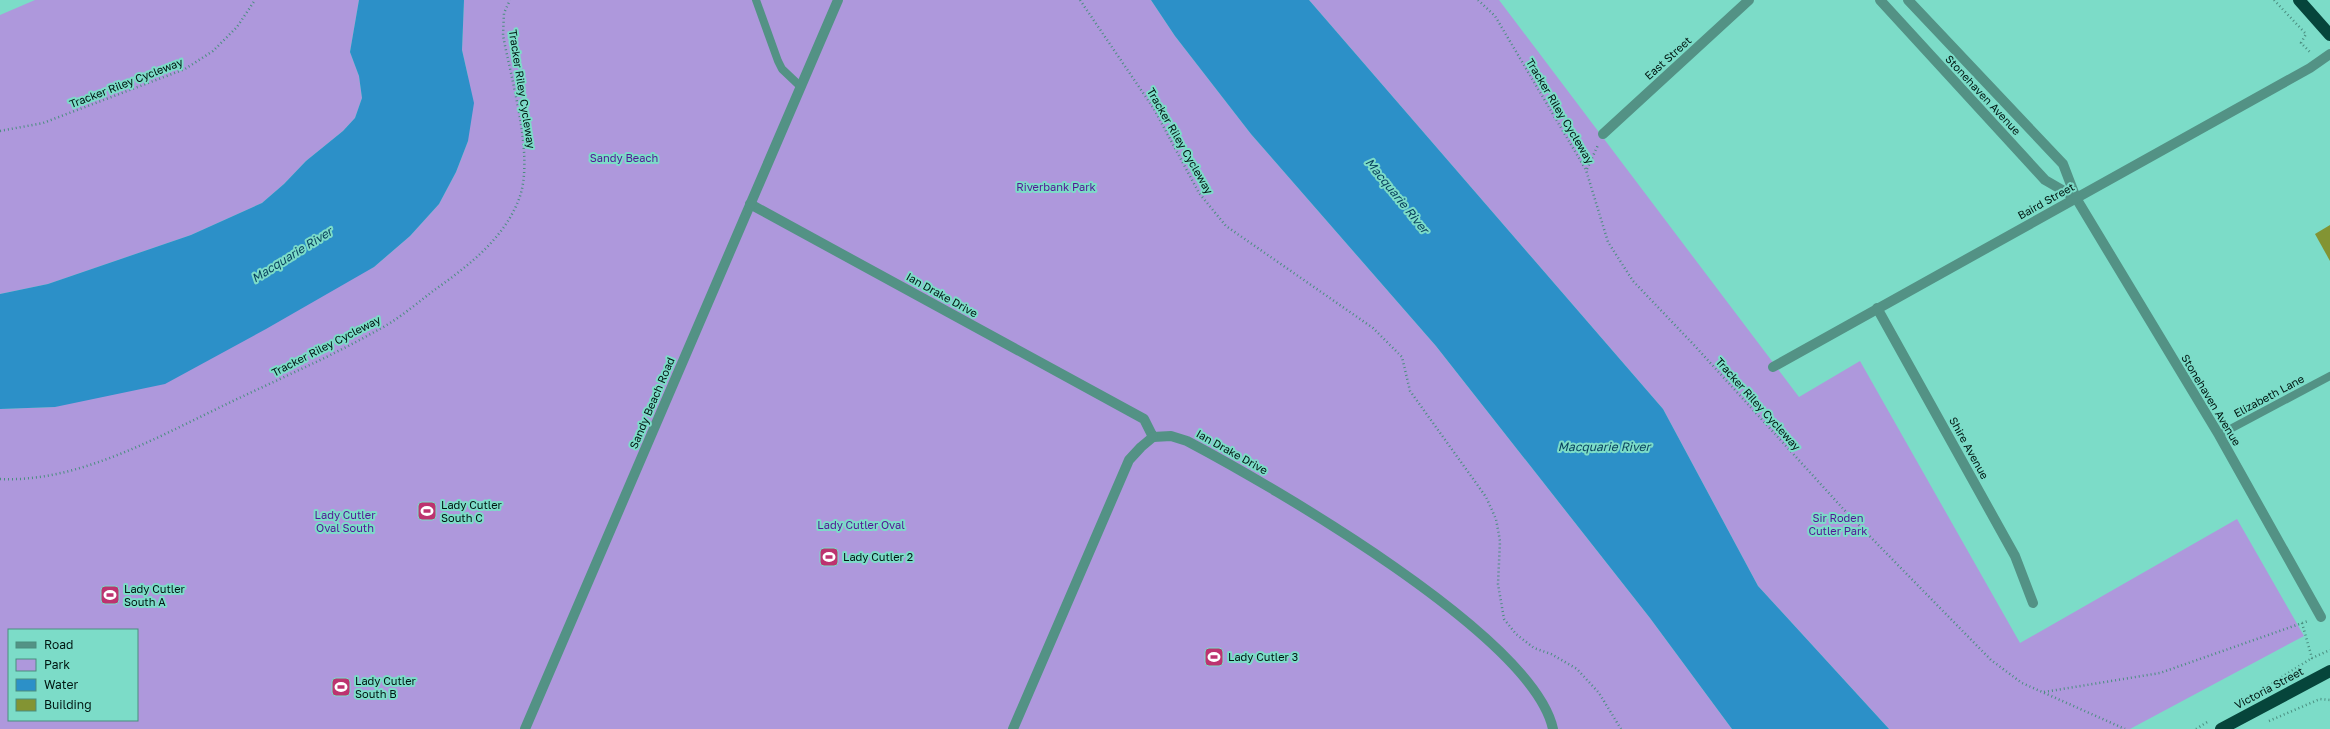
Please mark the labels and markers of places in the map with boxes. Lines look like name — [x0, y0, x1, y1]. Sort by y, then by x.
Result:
place label: Lady Cutler South C — [441, 498, 503, 524]
sports icon: Lady Cutler South C — [416, 500, 438, 522]
sports icon: Lady Cutler 2 — [818, 546, 840, 568]
place label: Lady Cutler 2 — [843, 550, 913, 563]
place label: Lady Cutler South A — [124, 582, 186, 608]
sports icon: Lady Cutler South A — [99, 584, 121, 606]
sports icon: Lady Cutler 3 — [1203, 646, 1225, 668]
place label: Lady Cutler 3 — [1228, 650, 1298, 663]
place label: Lady Cutler South B — [355, 674, 417, 700]
sports icon: Lady Cutler South B — [330, 676, 352, 698]

